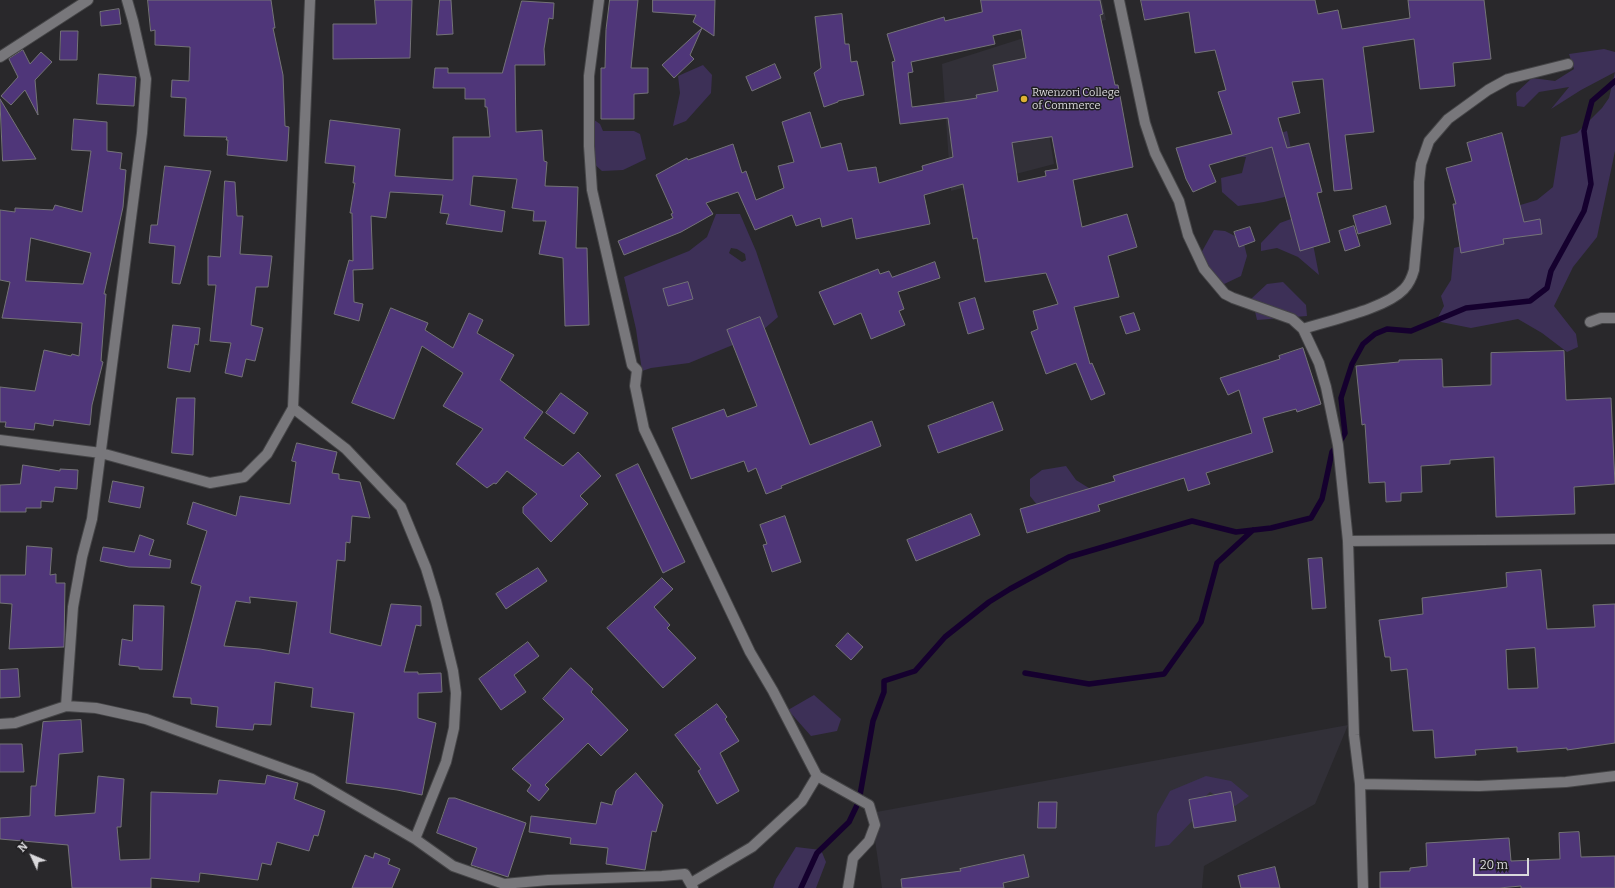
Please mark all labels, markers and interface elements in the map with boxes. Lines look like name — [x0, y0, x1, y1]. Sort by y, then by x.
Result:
place label: Rwenzori College of Commerce — [1032, 86, 1120, 112]
marker: Rwenzori College of Commerce — [1019, 94, 1029, 104]
north arrow — [12, 836, 52, 876]
text: N — [15, 840, 31, 855]
scale bar — [1475, 850, 1531, 876]
text: 20 m — [1480, 858, 1508, 872]

